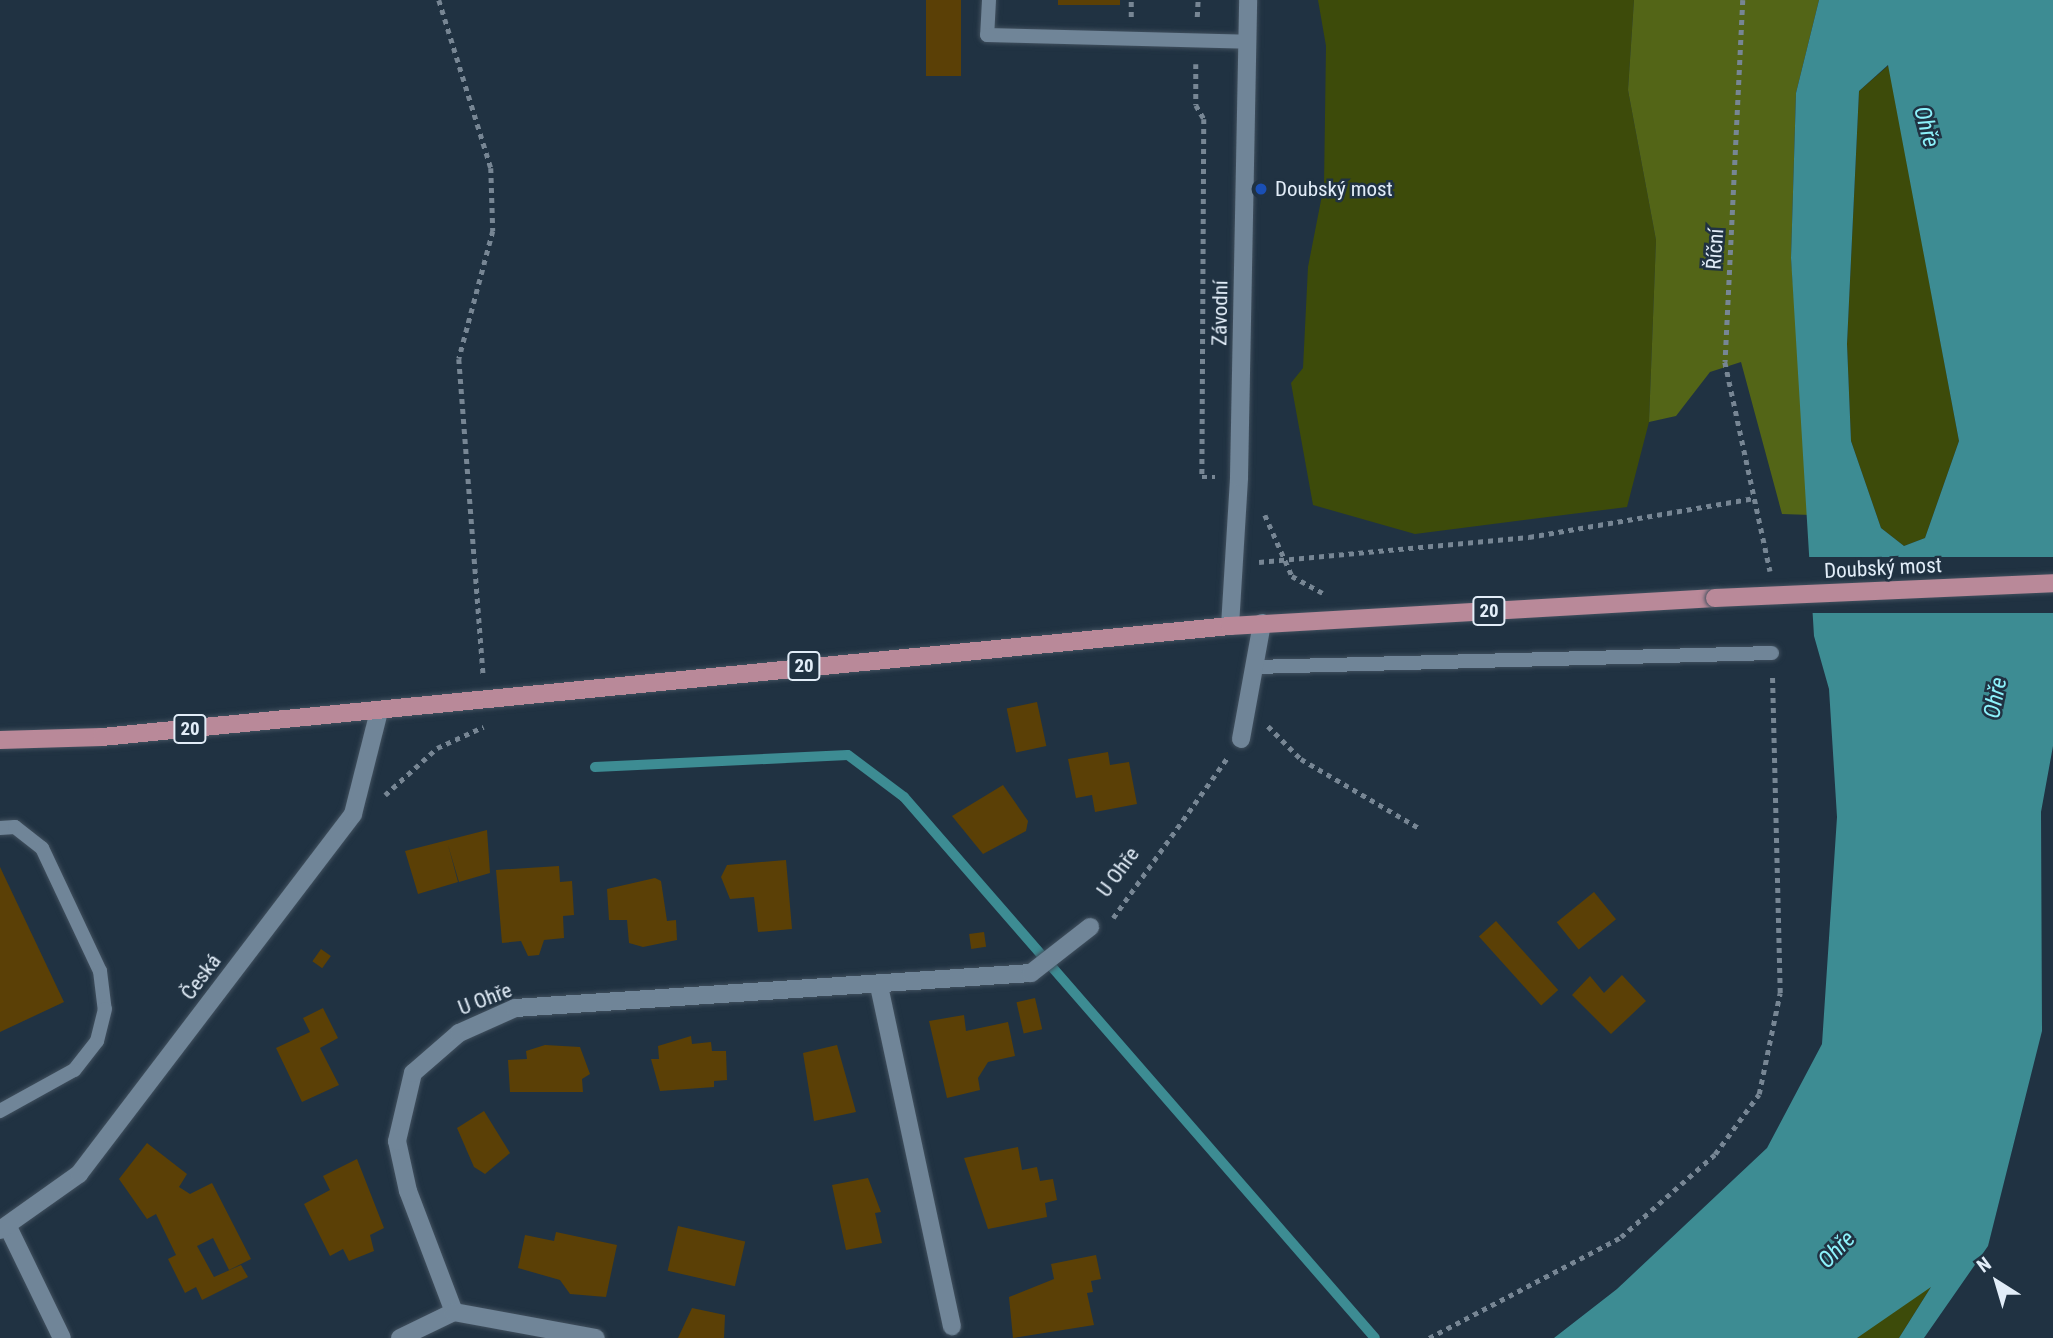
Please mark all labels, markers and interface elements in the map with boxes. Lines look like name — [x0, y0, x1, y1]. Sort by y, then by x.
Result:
water label: Ohře — [1907, 104, 1945, 150]
place label: Doubský most — [1275, 176, 1393, 202]
marker: Doubský most — [1253, 181, 1269, 197]
street label: Říční — [1701, 228, 1729, 270]
street label: Závodní — [1207, 280, 1233, 346]
street label: Doubský most — [1824, 552, 1942, 584]
road number: 20 — [1472, 596, 1506, 626]
road number: 20 — [786, 650, 822, 681]
water label: Ohře — [1979, 675, 2013, 721]
road number: 20 — [172, 714, 208, 744]
street label: U Ohře — [1092, 842, 1144, 902]
street label: Česká — [176, 949, 226, 1005]
street label: U Ohře — [455, 977, 515, 1021]
water label: Ohře — [1813, 1226, 1861, 1274]
north arrow — [1962, 1247, 2032, 1317]
text: N — [1972, 1252, 1996, 1278]

